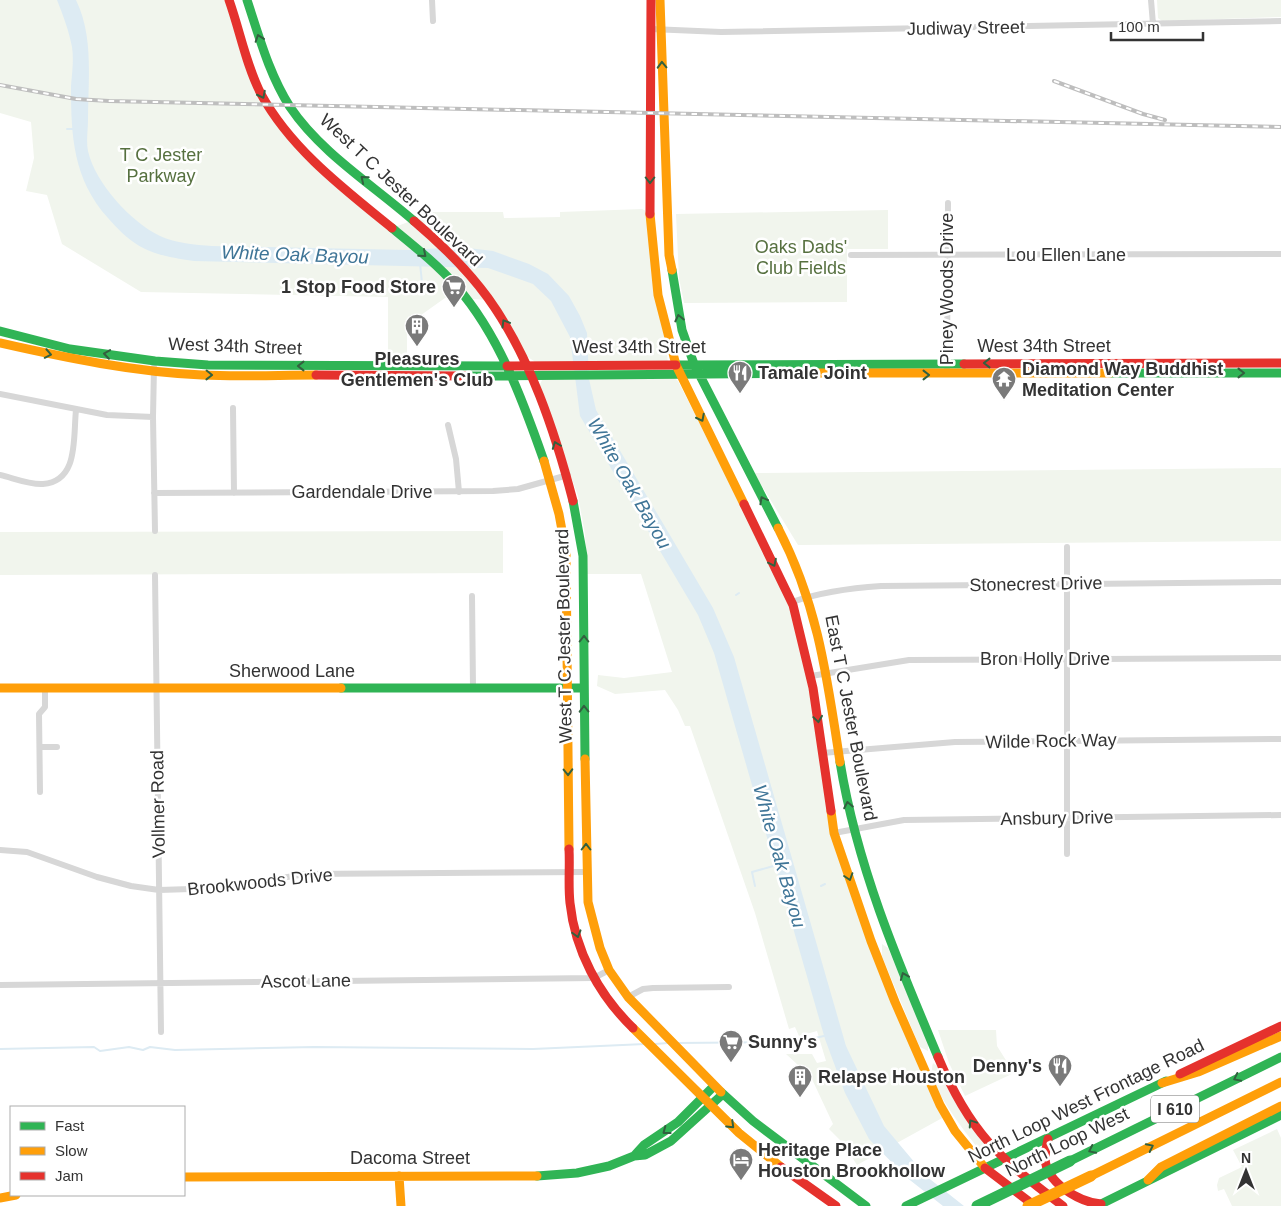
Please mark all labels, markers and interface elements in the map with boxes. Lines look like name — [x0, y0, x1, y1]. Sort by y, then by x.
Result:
scale bar — [1111, 10, 1204, 42]
street label: Judiway Street — [907, 17, 1025, 39]
text: 100 m — [1118, 18, 1160, 35]
one-way arrow — [255, 34, 265, 42]
one-way arrow — [657, 61, 667, 68]
one-way arrow — [256, 90, 266, 99]
street label: West T C Jester Boulevard — [316, 110, 486, 270]
park label: T C Jester Parkway — [120, 145, 202, 186]
one-way arrow — [645, 176, 655, 184]
one-way arrow — [361, 177, 370, 185]
street label: Piney Woods Drive — [937, 213, 957, 365]
park label: Oaks Dads' Club Fields — [755, 237, 847, 278]
water label: White Oak Bayou — [221, 241, 370, 268]
street label: Lou Ellen Lane — [1006, 245, 1126, 265]
one-way arrow — [417, 248, 426, 257]
supermarket icon: 1 Stop Food Store — [441, 274, 467, 308]
place label: 1 Stop Food Store — [281, 277, 436, 297]
building icon: Pleasures Gentlemen's Club — [404, 313, 430, 347]
one-way arrow — [674, 314, 685, 323]
one-way arrow — [501, 319, 511, 328]
street label: West 34th Street — [168, 334, 302, 358]
street label: West 34th Street — [977, 336, 1111, 356]
street label: West 34th Street — [572, 337, 706, 357]
one-way arrow — [43, 348, 52, 358]
one-way arrow — [103, 349, 111, 360]
place label: Pleasures Gentlemen's Club — [341, 349, 493, 390]
one-way arrow — [983, 358, 991, 368]
place label: Diamond Way Buddhist Meditation Center — [1022, 359, 1223, 400]
restaurant icon: Tamale Joint — [727, 360, 753, 394]
one-way arrow — [296, 361, 304, 371]
place label: Tamale Joint — [758, 363, 867, 383]
temple icon: Diamond Way Buddhist Meditation Center — [991, 366, 1017, 400]
one-way arrow — [1238, 368, 1245, 378]
one-way arrow — [205, 370, 213, 380]
one-way arrow — [922, 370, 930, 380]
one-way arrow — [695, 413, 705, 422]
water label: White Oak Bayou — [584, 414, 676, 553]
one-way arrow — [552, 441, 562, 450]
street label: Gardendale Drive — [291, 482, 433, 502]
one-way arrow — [759, 496, 769, 505]
street label: West T C Jester Boulevard — [552, 529, 576, 743]
one-way arrow — [767, 558, 777, 567]
street label: Stonecrest Drive — [969, 573, 1103, 595]
street label: East T C Jester Boulevard — [821, 613, 881, 823]
one-way arrow — [579, 635, 589, 642]
street label: Bron Holly Drive — [980, 649, 1110, 669]
street label: Sherwood Lane — [229, 661, 355, 681]
one-way arrow — [579, 705, 589, 713]
one-way arrow — [812, 715, 823, 723]
street label: Wilde Rock Way — [985, 730, 1117, 752]
street label: Vollmer Road — [147, 750, 169, 858]
one-way arrow — [562, 769, 573, 777]
water label: White Oak Bayou — [749, 782, 810, 931]
one-way arrow — [844, 801, 854, 810]
street label: Ansbury Drive — [1000, 807, 1114, 829]
one-way arrow — [581, 843, 591, 851]
street label: Brookwoods Drive — [186, 864, 334, 900]
one-way arrow — [844, 873, 854, 881]
one-way arrow — [571, 930, 581, 938]
street label: Ascot Lane — [261, 970, 351, 992]
one-way arrow — [899, 973, 909, 981]
supermarket icon: Sunny's — [718, 1029, 744, 1063]
place label: Sunny's — [748, 1032, 817, 1052]
street label: North Loop West Frontage Road — [965, 1034, 1207, 1168]
restaurant icon: Denny's — [1047, 1053, 1073, 1087]
place label: Denny's — [973, 1056, 1042, 1076]
building icon: Relapse Houston — [787, 1064, 813, 1098]
place label: Relapse Houston — [818, 1067, 965, 1087]
one-way arrow — [1233, 1072, 1242, 1082]
road number: I 610 — [1151, 1096, 1199, 1122]
street label: North Loop West — [1002, 1103, 1132, 1181]
legend — [10, 1106, 185, 1196]
text: Fast — [55, 1117, 85, 1134]
one-way arrow — [725, 1119, 734, 1128]
one-way arrow — [969, 1120, 978, 1129]
one-way arrow — [662, 1125, 671, 1134]
place label: Heritage Place Houston Brookhollow — [758, 1140, 946, 1181]
text: Slow — [55, 1142, 88, 1159]
one-way arrow — [1145, 1143, 1154, 1153]
one-way arrow — [1088, 1144, 1097, 1154]
north arrow — [1221, 1146, 1271, 1196]
hotel icon: Heritage Place Houston Brookhollow — [728, 1147, 754, 1181]
street label: Dacoma Street — [350, 1148, 470, 1168]
text: N — [1241, 1150, 1251, 1166]
text: Jam — [55, 1167, 83, 1184]

